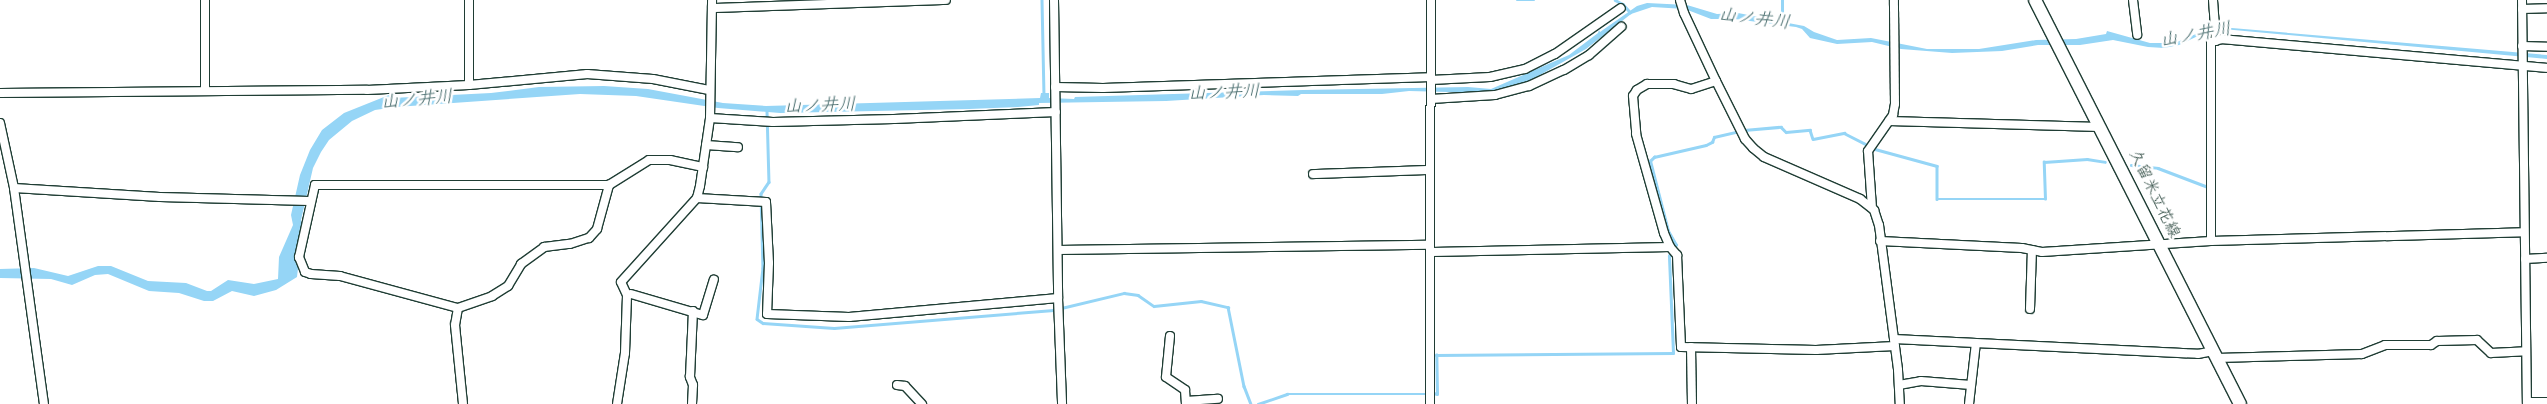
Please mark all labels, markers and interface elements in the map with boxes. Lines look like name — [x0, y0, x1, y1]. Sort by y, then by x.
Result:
water label: 山ノ井川 — [1717, 6, 1791, 36]
water label: 山ノ井川 — [2159, 20, 2233, 54]
water label: 山ノ井川 — [1188, 83, 1260, 107]
water label: 山ノ井川 — [380, 88, 454, 116]
water label: 山ノ井川 — [784, 96, 856, 120]
street label: 久留米立花線 — [2122, 148, 2182, 242]

